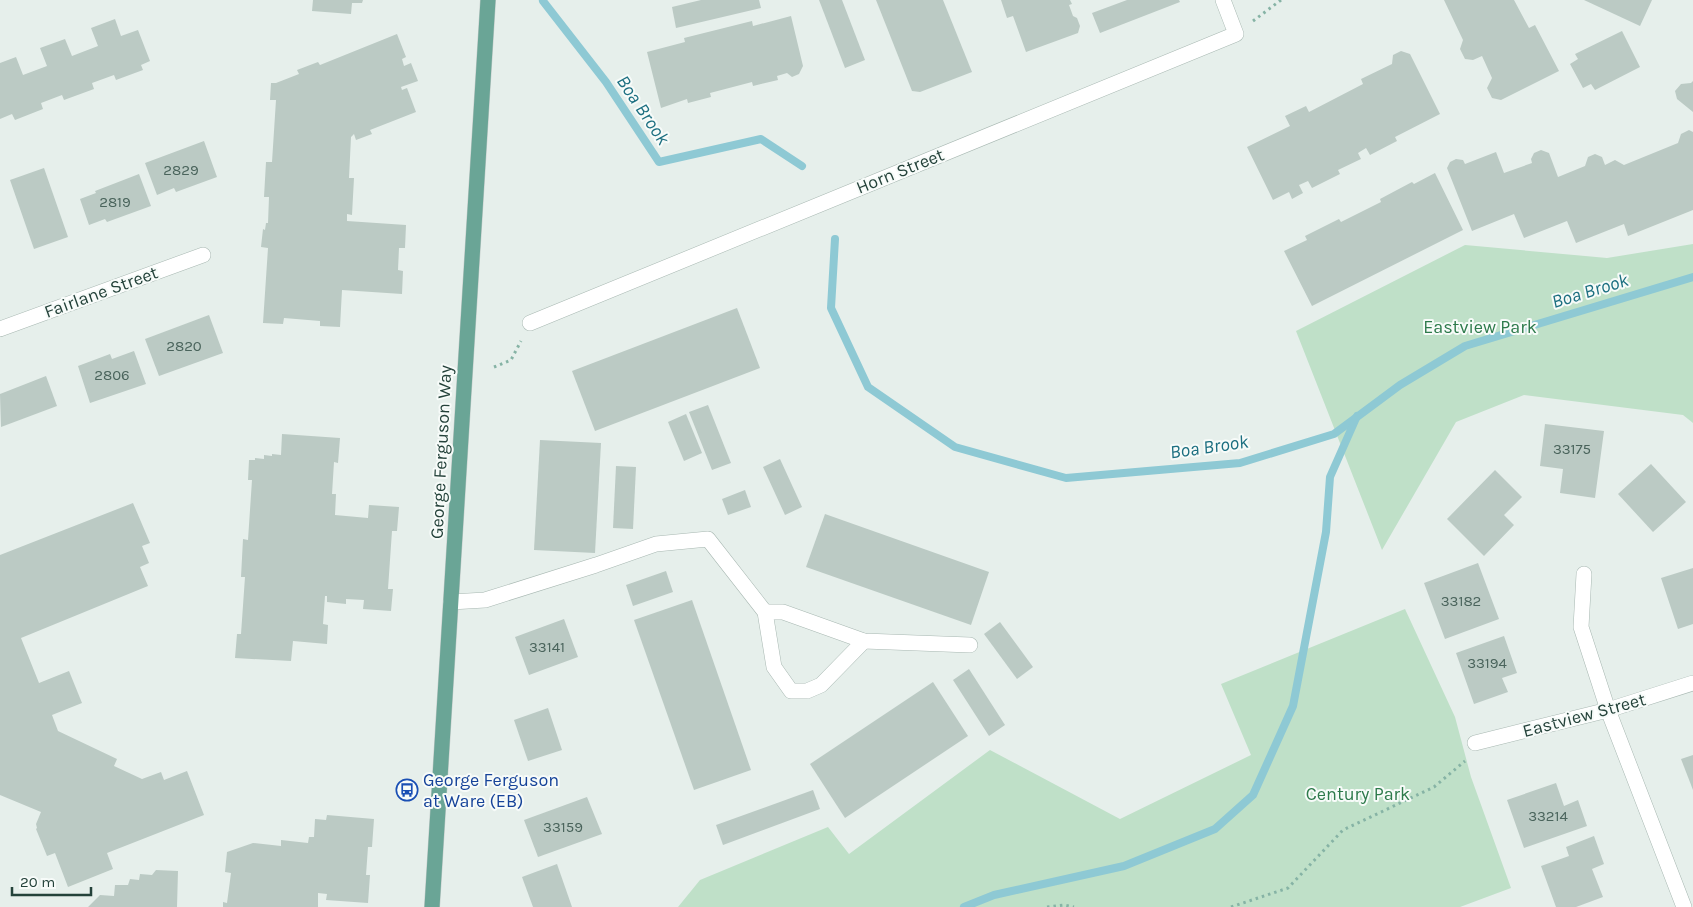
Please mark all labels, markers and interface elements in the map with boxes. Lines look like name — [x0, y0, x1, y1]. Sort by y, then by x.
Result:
water label: Boa Brook — [612, 71, 674, 149]
street label: Horn Street — [853, 143, 947, 199]
house number: 2829 — [163, 161, 199, 179]
house number: 2819 — [99, 193, 131, 211]
street label: Fairlane Street — [41, 261, 161, 323]
water label: Boa Brook — [1549, 269, 1631, 313]
park label: Eastview Park — [1423, 316, 1537, 338]
house number: 2820 — [166, 337, 202, 355]
street label: George Ferguson Way — [425, 364, 457, 540]
house number: 2806 — [94, 366, 130, 384]
water label: Boa Brook — [1168, 431, 1250, 463]
house number: 33175 — [1553, 440, 1591, 458]
house number: 33182 — [1441, 592, 1481, 610]
house number: 33141 — [529, 638, 565, 656]
house number: 33194 — [1467, 654, 1507, 672]
street label: Eastview Street — [1520, 688, 1648, 742]
place label: George Ferguson at Ware (EB) — [423, 769, 559, 812]
bus stop icon: George Ferguson at Ware (EB) — [395, 778, 419, 802]
park label: Century Park — [1306, 783, 1410, 805]
house number: 33214 — [1528, 807, 1568, 825]
house number: 33159 — [543, 818, 583, 836]
scale bar — [12, 864, 91, 896]
text: 20 m — [20, 873, 55, 891]

